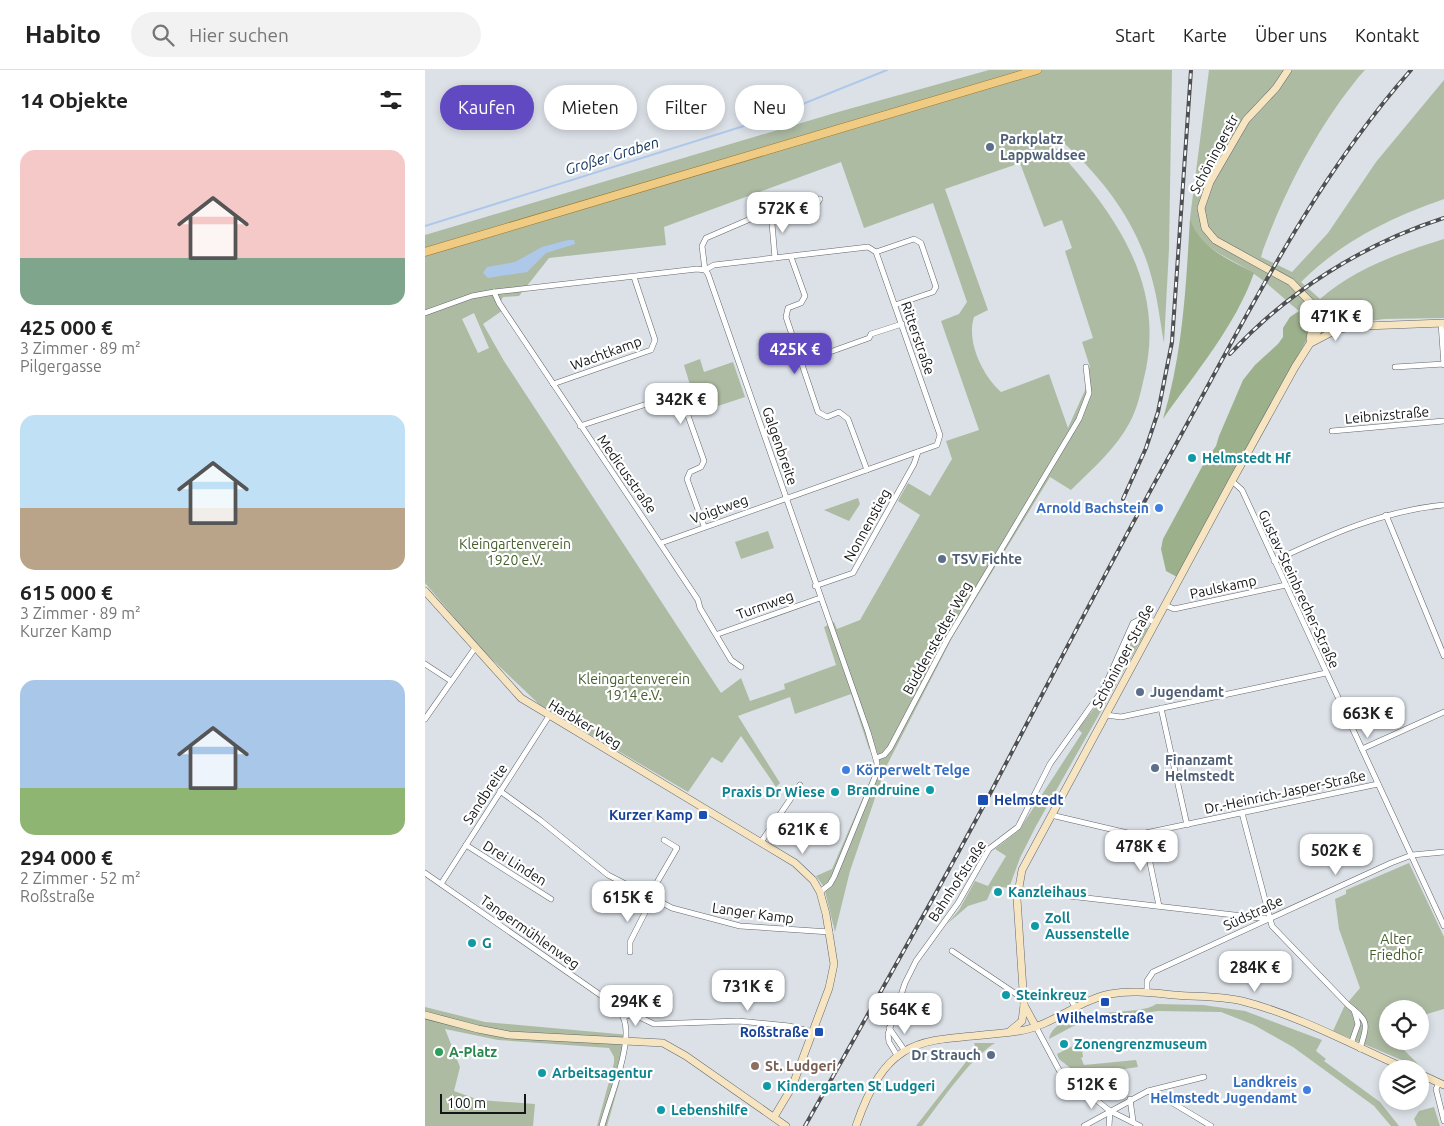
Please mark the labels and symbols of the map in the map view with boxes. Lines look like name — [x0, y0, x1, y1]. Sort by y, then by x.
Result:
street label: Schöningerstr — [1186, 111, 1242, 196]
place label: Parkplatz Lappwaldsee — [1000, 131, 1086, 163]
water label: Großer Graben — [563, 133, 661, 178]
marker: Parkplatz Lappwaldsee — [984, 141, 996, 153]
pin: 572K € — [742, 191, 824, 234]
street label: Ritterstraße — [898, 299, 938, 377]
pin: 471K € — [1295, 300, 1377, 342]
pin: 425K € — [754, 332, 836, 375]
street label: Wachtkamp — [568, 333, 644, 373]
pin: 342K € — [640, 382, 722, 425]
street label: Leibnizstraße — [1344, 403, 1430, 427]
street label: Galgenbreite — [759, 405, 801, 487]
street label: Medicusstraße — [594, 432, 660, 516]
place label: Helmstedt Hf — [1202, 450, 1291, 466]
marker: Helmstedt Hf — [1186, 452, 1198, 464]
street label: Nonnenstieg — [840, 486, 894, 564]
street label: Voigtweg — [688, 491, 750, 527]
place label: Arnold Bachstein — [1036, 500, 1149, 516]
marker: Arnold Bachstein — [1153, 502, 1165, 514]
street label: Gustav-Steinbrecher-Straße — [1255, 507, 1343, 671]
park label: Kleingartenverein 1920 e.V. — [459, 536, 571, 568]
place label: TSV Fichte — [952, 551, 1022, 567]
marker: TSV Fichte — [936, 553, 948, 565]
street label: Paulskamp — [1188, 572, 1258, 602]
street label: Büddenstedter Weg — [899, 579, 975, 697]
street label: Turmweg — [734, 587, 796, 623]
street label: Schöninger Straße — [1089, 601, 1157, 711]
park label: Kleingartenverein 1914 e.V. — [578, 671, 690, 703]
place label: Jugendamt — [1150, 684, 1224, 700]
marker: Jugendamt — [1134, 686, 1146, 698]
street label: Harbker Weg — [546, 696, 624, 752]
pin: 663K € — [1327, 696, 1409, 739]
place label: Finanzamt Helmstedt — [1165, 752, 1234, 784]
street label: Sandbreite — [460, 761, 510, 827]
place label: Körperwelt Telge — [856, 762, 970, 778]
marker: Finanzamt Helmstedt — [1149, 762, 1161, 774]
marker: Körperwelt Telge — [840, 764, 852, 776]
street label: Dr.-Heinrich-Jasper-Straße — [1203, 767, 1367, 817]
place label: Brandruine — [847, 782, 920, 798]
place label: Praxis Dr Wiese — [722, 784, 825, 800]
marker: Brandruine — [924, 784, 936, 796]
marker: Praxis Dr Wiese — [829, 786, 841, 798]
place label: Helmstedt — [994, 792, 1063, 808]
marker: Helmstedt — [976, 793, 990, 807]
place label: Kurzer Kamp — [609, 807, 693, 823]
marker: Kurzer Kamp — [697, 809, 709, 821]
pin: 621K € — [762, 812, 844, 855]
pin: 478K € — [1100, 830, 1182, 872]
pin: 502K € — [1295, 834, 1377, 876]
street label: Drei Linden — [480, 837, 550, 889]
street label: Bahnhofstraße — [925, 837, 989, 925]
pin: 615K € — [587, 880, 669, 923]
place label: Kanzleihaus — [1008, 884, 1087, 900]
marker: Kanzleihaus — [992, 886, 1004, 898]
street label: Tangermühlenweg — [477, 892, 583, 972]
street label: Südstraße — [1221, 892, 1285, 934]
street label: Langer Kamp — [711, 899, 795, 927]
place label: Zoll Aussenstelle — [1045, 910, 1130, 942]
marker: Zoll Aussenstelle — [1029, 920, 1041, 932]
park label: Alter Friedhof — [1369, 931, 1423, 963]
place label: G — [482, 935, 492, 951]
marker: G — [466, 937, 478, 949]
pin: 284K € — [1214, 950, 1296, 993]
pin: 731K € — [707, 970, 789, 1012]
pin: 294K € — [595, 984, 677, 1027]
place label: Steinkreuz — [1016, 987, 1087, 1003]
marker: Steinkreuz — [1000, 989, 1012, 1001]
pin: 564K € — [864, 992, 946, 1035]
marker: Wilhelmstraße — [1099, 996, 1111, 1008]
place label: Wilhelmstraße — [1056, 1010, 1154, 1026]
place label: Roßstraße — [740, 1024, 809, 1040]
marker: Roßstraße — [813, 1026, 825, 1038]
place label: Zonengrenzmuseum — [1074, 1036, 1207, 1052]
marker: Zonengrenzmuseum — [1058, 1038, 1070, 1050]
place label: A-Platz — [449, 1044, 497, 1060]
marker: A-Platz — [433, 1046, 445, 1058]
place label: Dr Strauch — [911, 1047, 981, 1063]
marker: Dr Strauch — [985, 1049, 997, 1061]
place label: St. Ludgeri — [765, 1058, 836, 1074]
marker: St. Ludgeri — [749, 1060, 761, 1072]
place label: Arbeitsagentur — [552, 1065, 653, 1081]
marker: Arbeitsagentur — [536, 1067, 548, 1079]
pin: 512K € — [1051, 1068, 1133, 1110]
place label: Landkreis Helmstedt Jugendamt — [1150, 1074, 1297, 1106]
place label: Kindergarten St Ludgeri — [777, 1078, 935, 1094]
marker: Kindergarten St Ludgeri — [761, 1080, 773, 1092]
marker: Landkreis Helmstedt Jugendamt — [1301, 1084, 1313, 1096]
scale bar — [440, 1091, 526, 1114]
place label: Lebenshilfe — [671, 1102, 748, 1118]
marker: Lebenshilfe — [655, 1104, 667, 1116]

